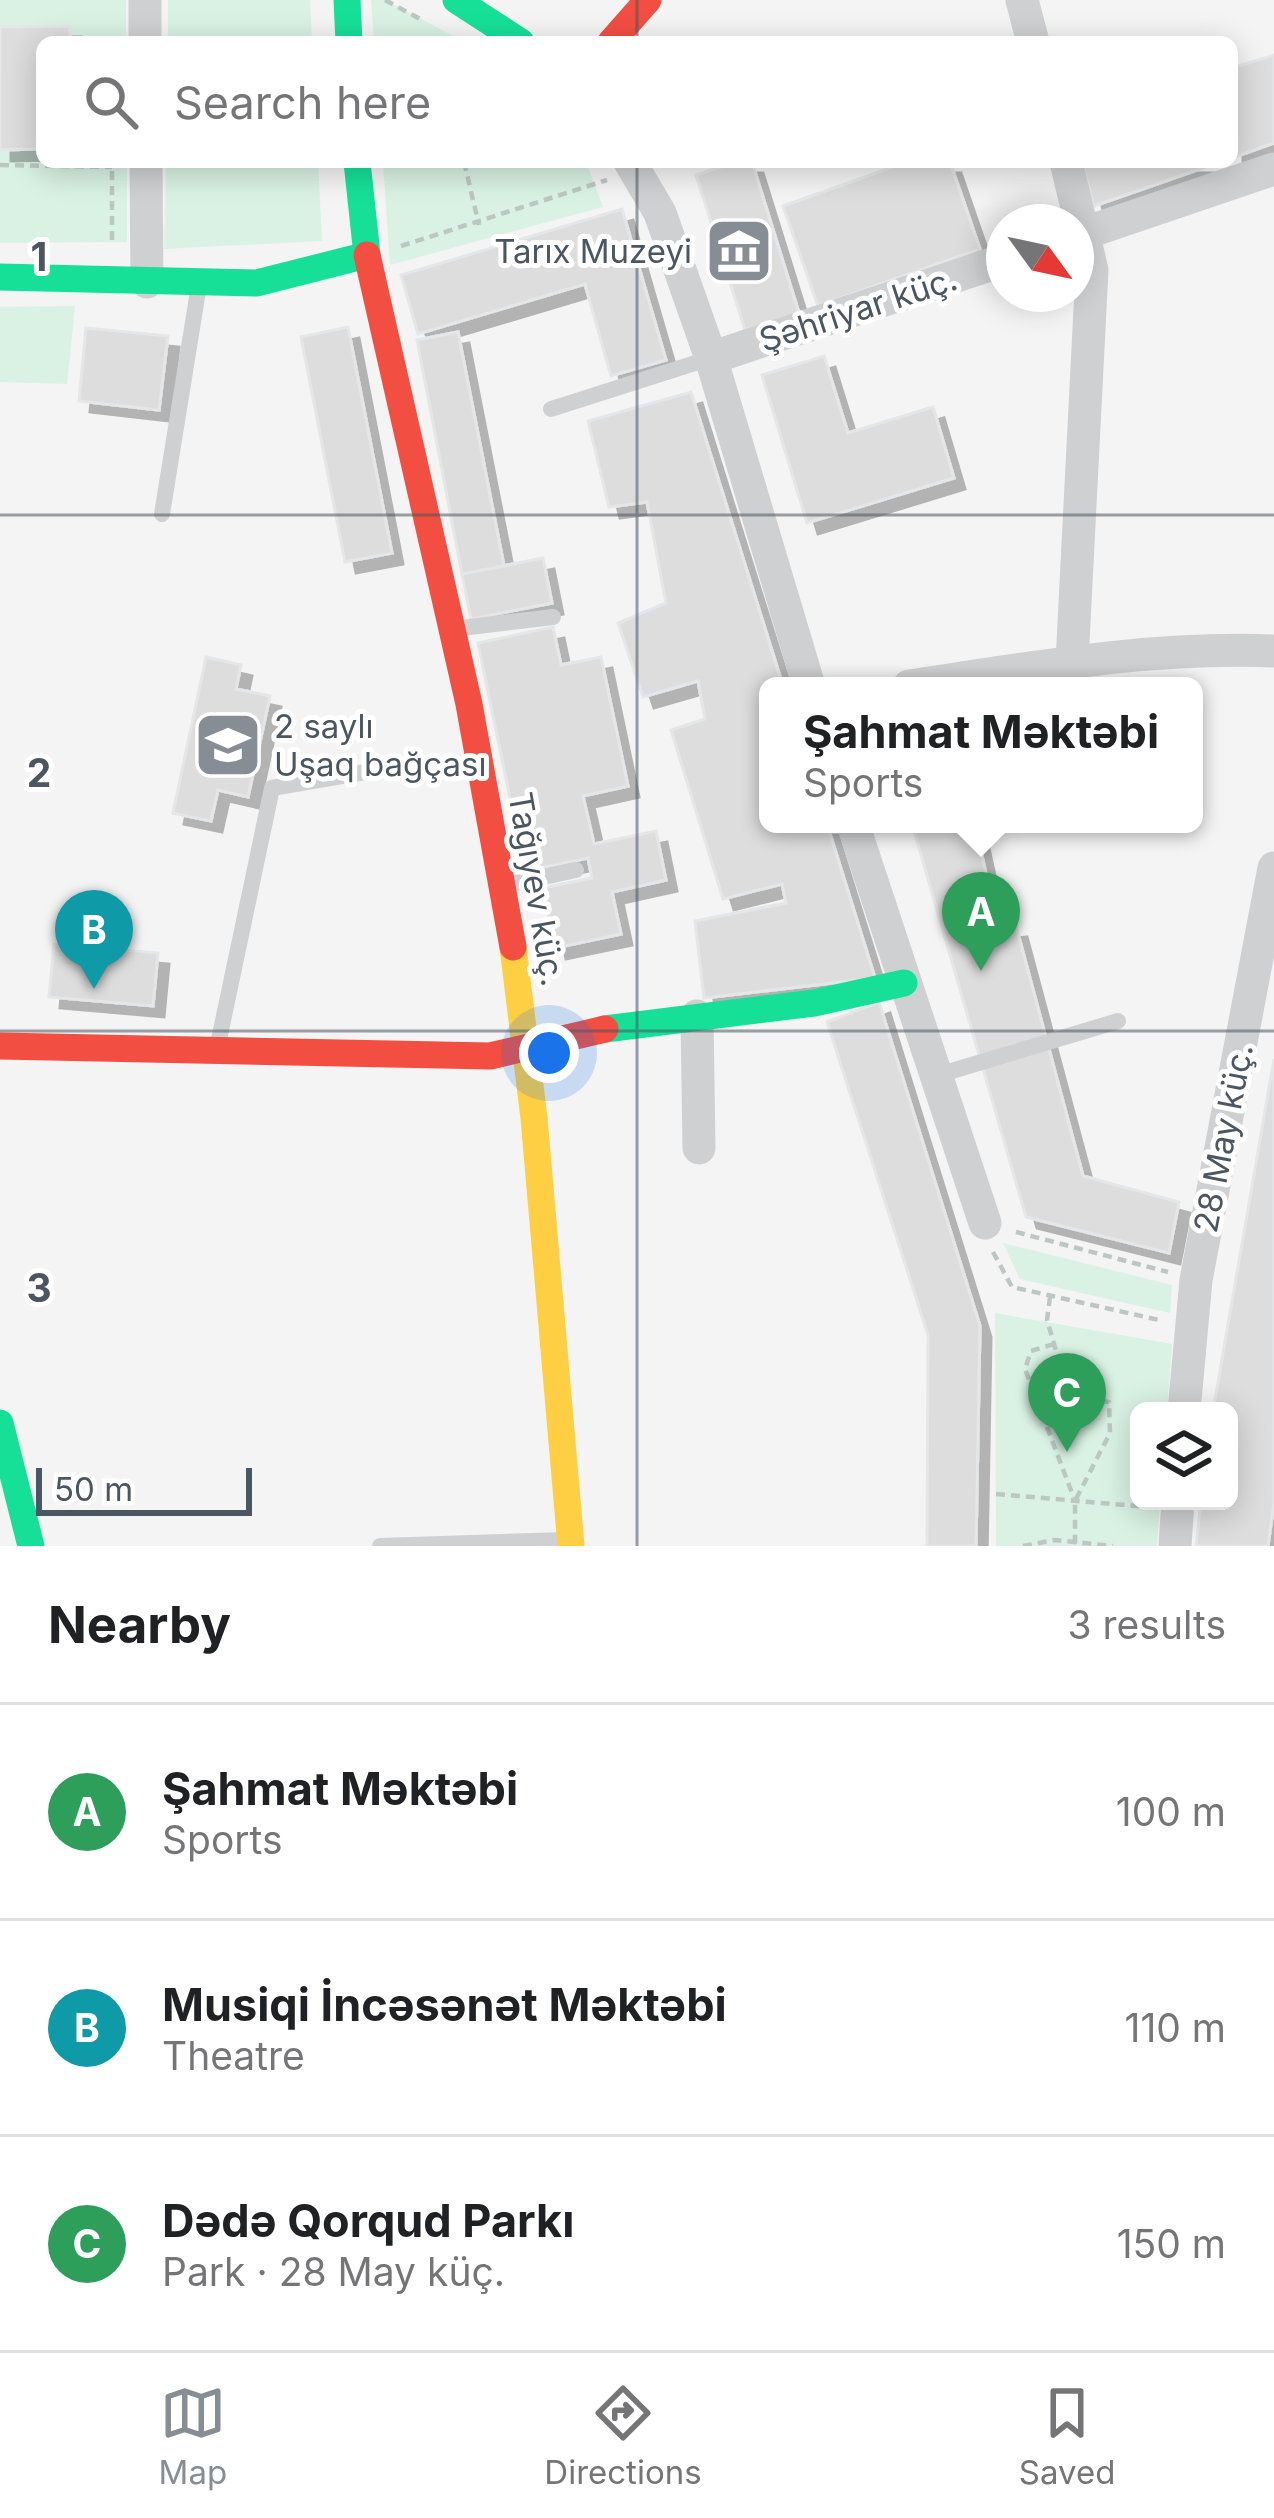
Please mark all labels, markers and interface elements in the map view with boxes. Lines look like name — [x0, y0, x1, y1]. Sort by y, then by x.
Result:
search box — [36, 36, 1238, 168]
icon: search — [78, 69, 144, 135]
text: Search here — [174, 75, 431, 130]
north arrow — [986, 204, 1094, 312]
museum icon: Tarıx Muzeyi — [704, 216, 774, 286]
place label: Tarıx Muzeyi — [494, 231, 692, 271]
text: 1 — [31, 233, 47, 280]
street label: Şəhriyar küç. — [754, 258, 962, 360]
popup — [759, 677, 1203, 833]
text: Şahmat Məktəbi — [803, 704, 1159, 759]
place label: 2 saylı Uşaq bağçası — [274, 706, 486, 784]
school or university icon: 2 saylı Uşaq bağçası — [193, 710, 263, 780]
text: 2 — [27, 749, 51, 796]
text: Sports — [803, 759, 923, 806]
street label: Tağıyev küç. — [500, 789, 574, 989]
pin: A — [942, 872, 1020, 971]
pin: B — [55, 890, 133, 989]
your location — [519, 1023, 579, 1083]
street label: 28 May küç. — [1185, 1040, 1261, 1236]
text: 3 — [26, 1264, 52, 1311]
pin: C — [1028, 1353, 1106, 1452]
map controls — [1130, 1402, 1238, 1510]
button: layers — [1130, 1402, 1238, 1510]
scale bar — [36, 1462, 252, 1515]
text: 50 m — [54, 1469, 133, 1509]
text: Nearby — [48, 1594, 231, 1655]
text: 3 results — [1068, 1601, 1226, 1648]
text: Şahmat Məktəbi — [162, 1761, 518, 1816]
text: A — [72, 1788, 102, 1835]
text: 100 m — [1116, 1788, 1226, 1835]
text: Sports — [162, 1816, 283, 1863]
text: Musiqi İncəsənət Məktəbi — [162, 1977, 727, 2032]
text: B — [74, 2004, 100, 2051]
text: 110 m — [1125, 2004, 1226, 2051]
text: Theatre — [162, 2032, 305, 2079]
text: Dədə Qorqud Parkı — [162, 2193, 574, 2248]
text: C — [73, 2220, 101, 2267]
text: 150 m — [1117, 2220, 1226, 2267]
text: Park · 28 May küç. — [162, 2248, 505, 2295]
tab: Map — [159, 2380, 227, 2492]
tab: Directions — [544, 2380, 702, 2492]
tab: Saved — [1019, 2380, 1115, 2492]

